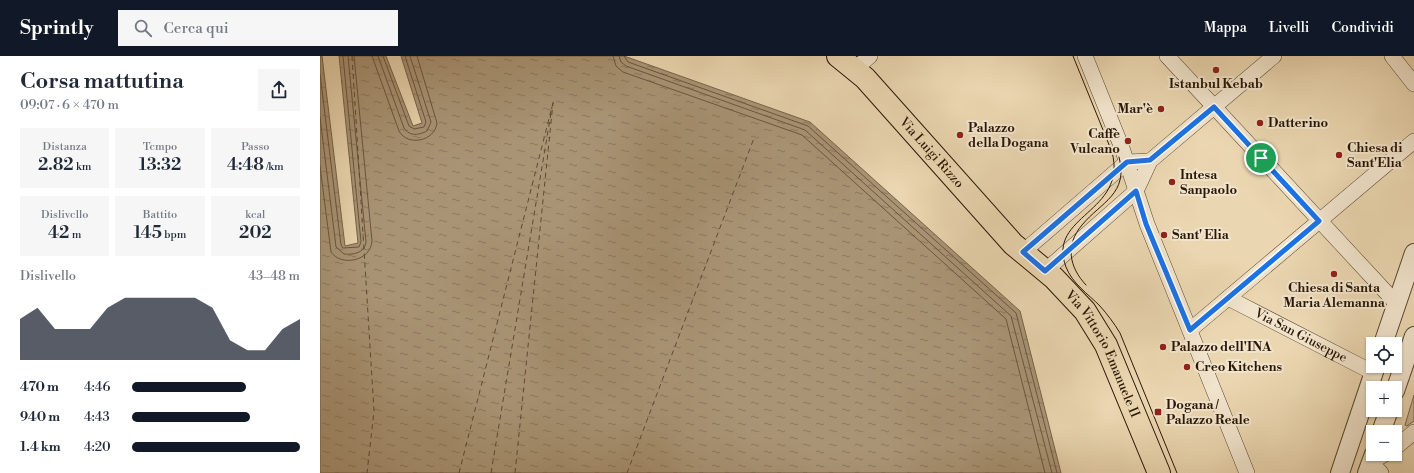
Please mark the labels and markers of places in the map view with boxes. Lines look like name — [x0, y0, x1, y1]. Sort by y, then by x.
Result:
marker: Istanbul Kebab — [1211, 65, 1221, 75]
place label: Istanbul Kebab — [1169, 76, 1263, 92]
place label: Mar'è — [1117, 101, 1153, 117]
marker: Mar'è — [1156, 104, 1166, 114]
place label: Datterino — [1268, 115, 1329, 131]
marker: Datterino — [1255, 118, 1265, 128]
place label: Palazzo della Dogana — [968, 120, 1049, 151]
place label: Caffè Vulcano — [1069, 126, 1120, 157]
marker: Palazzo della Dogana — [955, 130, 965, 140]
marker: Caffè Vulcano — [1123, 136, 1133, 146]
place label: Chiesa di Sant'Elia — [1347, 140, 1403, 171]
pin — [1244, 141, 1278, 175]
marker: Chiesa di Sant'Elia — [1334, 150, 1344, 160]
place label: Intesa Sanpaolo — [1180, 167, 1238, 198]
marker: Intesa Sanpaolo — [1167, 177, 1177, 187]
place label: Sant' Elia — [1172, 227, 1230, 243]
marker: Sant' Elia — [1159, 230, 1169, 240]
marker: Chiesa di Santa Maria Alemanna — [1329, 269, 1339, 279]
place label: Chiesa di Santa Maria Alemanna — [1283, 280, 1386, 311]
place label: Palazzo dell'INA — [1171, 339, 1272, 355]
marker: Palazzo dell'INA — [1158, 342, 1168, 352]
place label: Creo Kitchens — [1195, 359, 1282, 375]
marker: Creo Kitchens — [1182, 362, 1192, 372]
place label: Dogana / Palazzo Reale — [1166, 397, 1250, 428]
marker: Dogana / Palazzo Reale — [1153, 407, 1163, 417]

